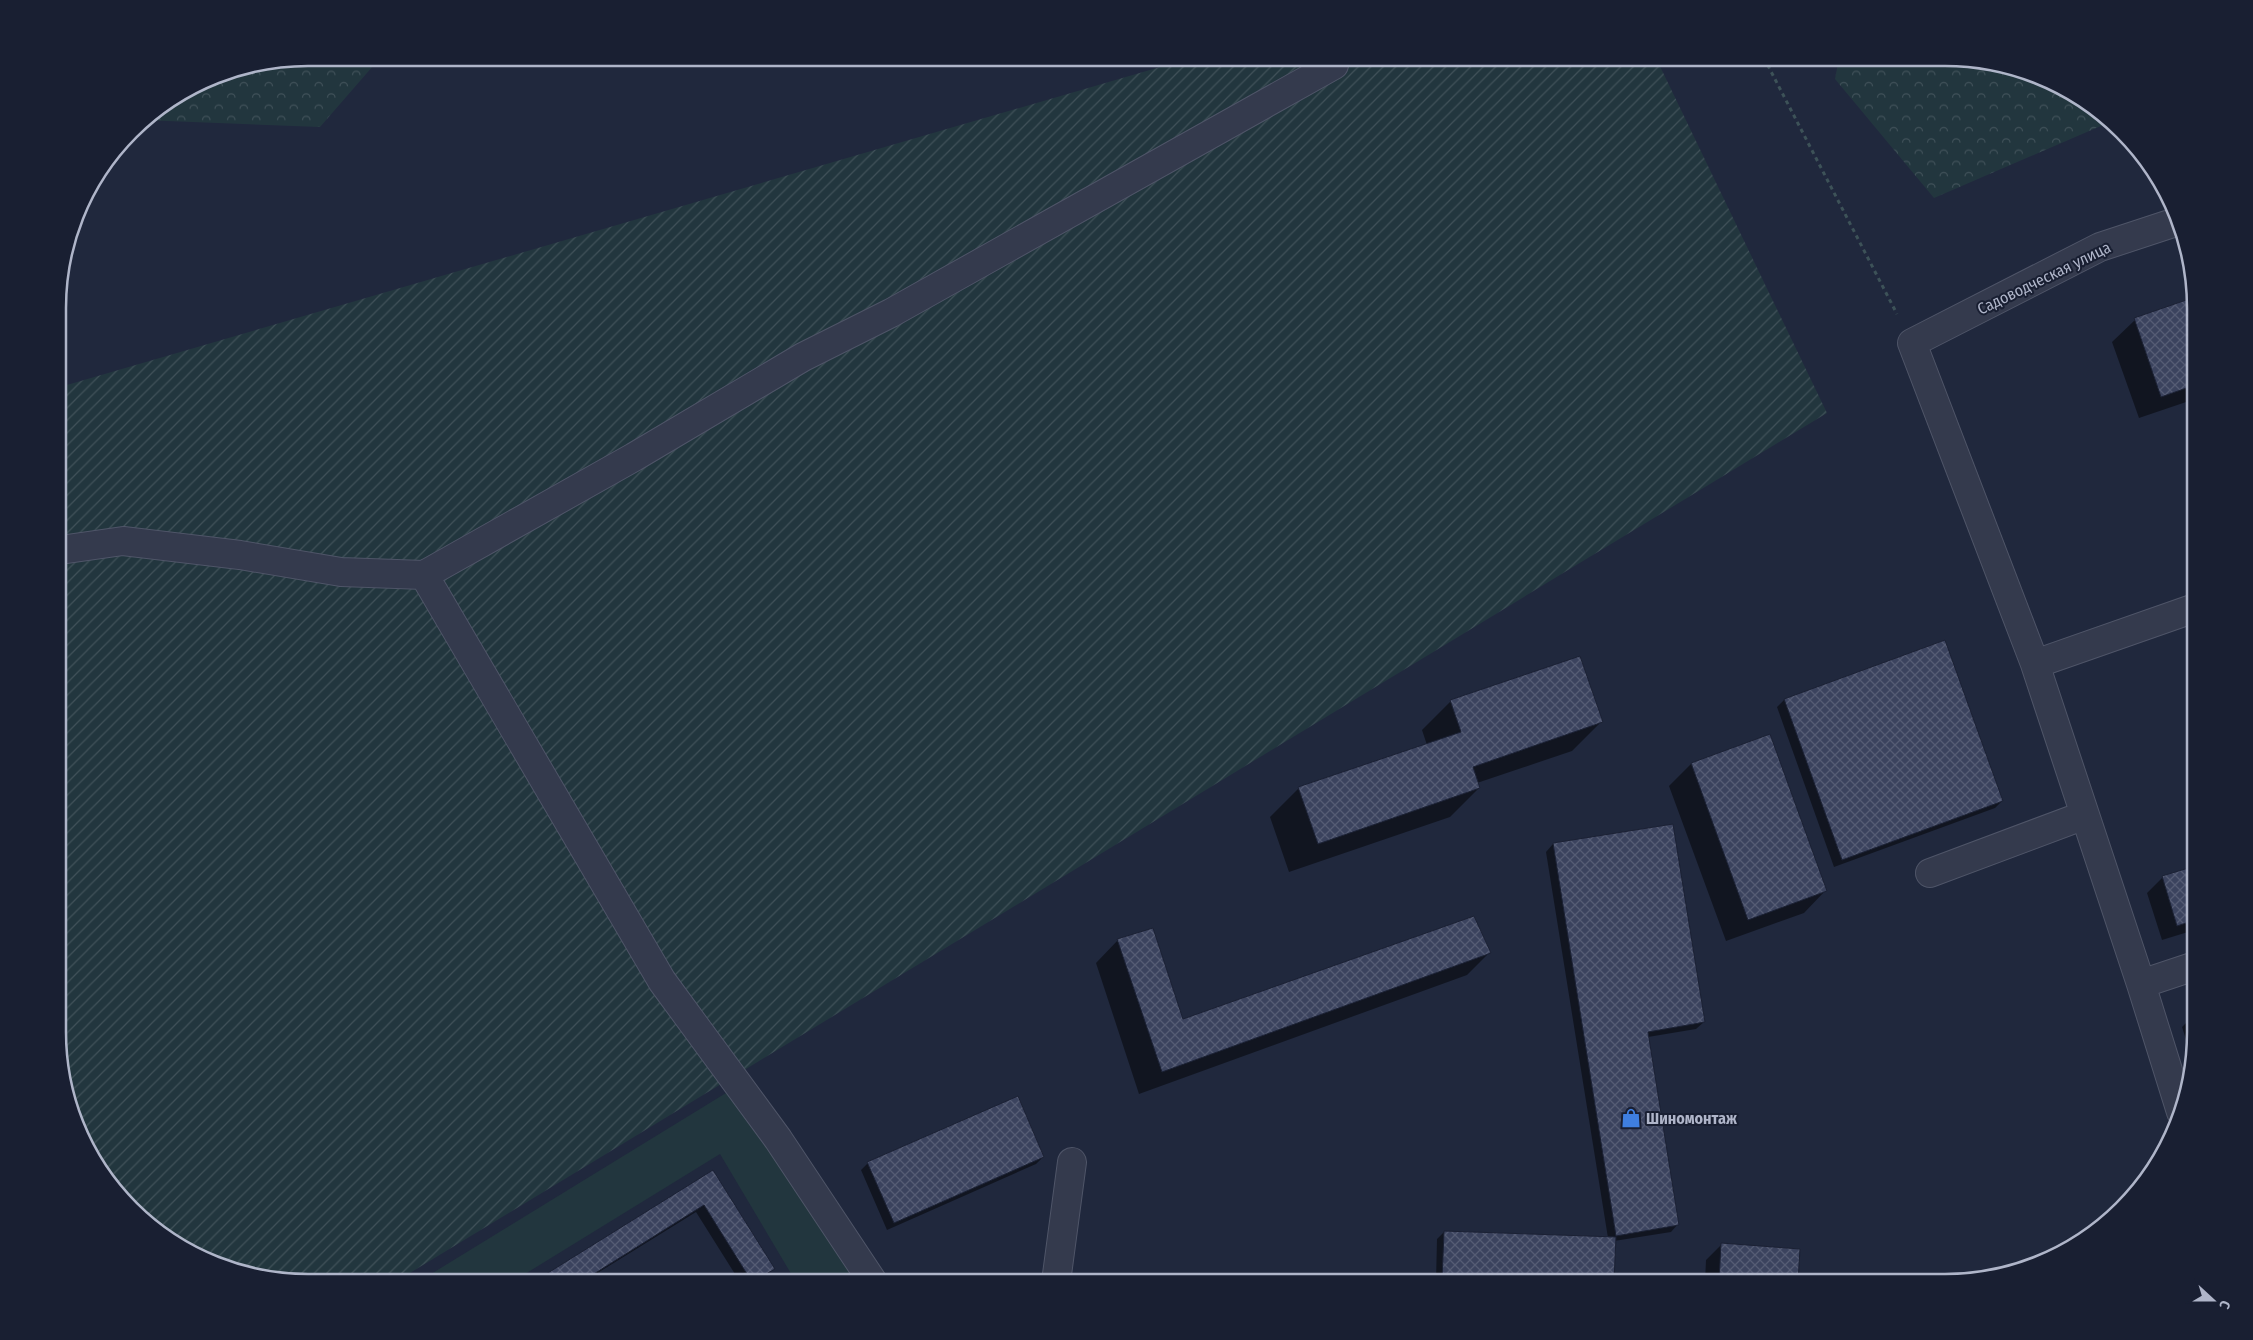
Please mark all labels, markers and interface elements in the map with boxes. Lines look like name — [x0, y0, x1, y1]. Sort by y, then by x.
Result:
street label: Садоводческая улица — [1974, 237, 2114, 319]
shop icon: Шиномонтаж — [1620, 1107, 1642, 1129]
place label: Шиномонтаж — [1646, 1109, 1737, 1128]
north arrow — [2188, 1275, 2238, 1325]
text: С — [2215, 1298, 2234, 1312]

